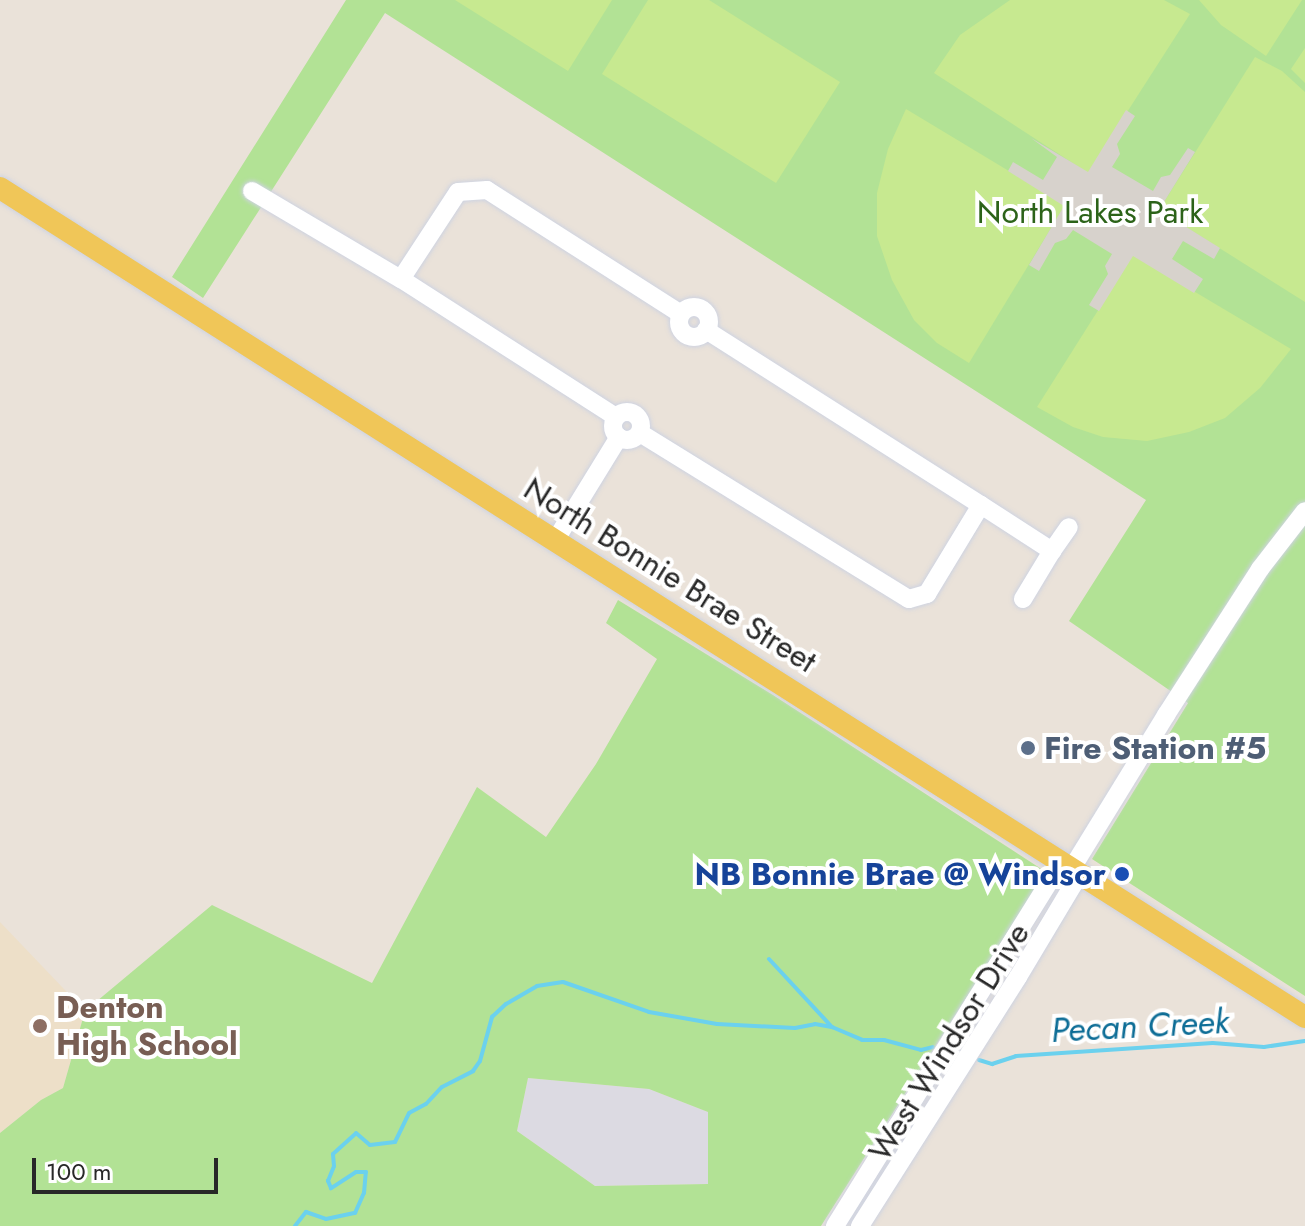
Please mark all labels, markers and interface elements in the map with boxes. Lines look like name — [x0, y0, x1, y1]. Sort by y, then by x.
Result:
park label: North Lakes Park — [977, 193, 1203, 231]
street label: North Bonnie Brae Street — [517, 469, 823, 681]
place label: Fire Station #5 — [1044, 729, 1266, 767]
marker: Fire Station #5 — [1019, 739, 1037, 757]
place label: NB Bonnie Brae @ Windsor — [695, 855, 1106, 893]
marker: NB Bonnie Brae @ Windsor — [1113, 865, 1131, 883]
street label: West Windsor Drive — [860, 916, 1038, 1168]
place label: Denton High School — [56, 989, 238, 1064]
water label: Pecan Creek — [1050, 1001, 1230, 1051]
marker: Denton High School — [31, 1017, 49, 1035]
scale bar — [36, 1142, 222, 1192]
text: 100 m — [46, 1154, 112, 1189]

